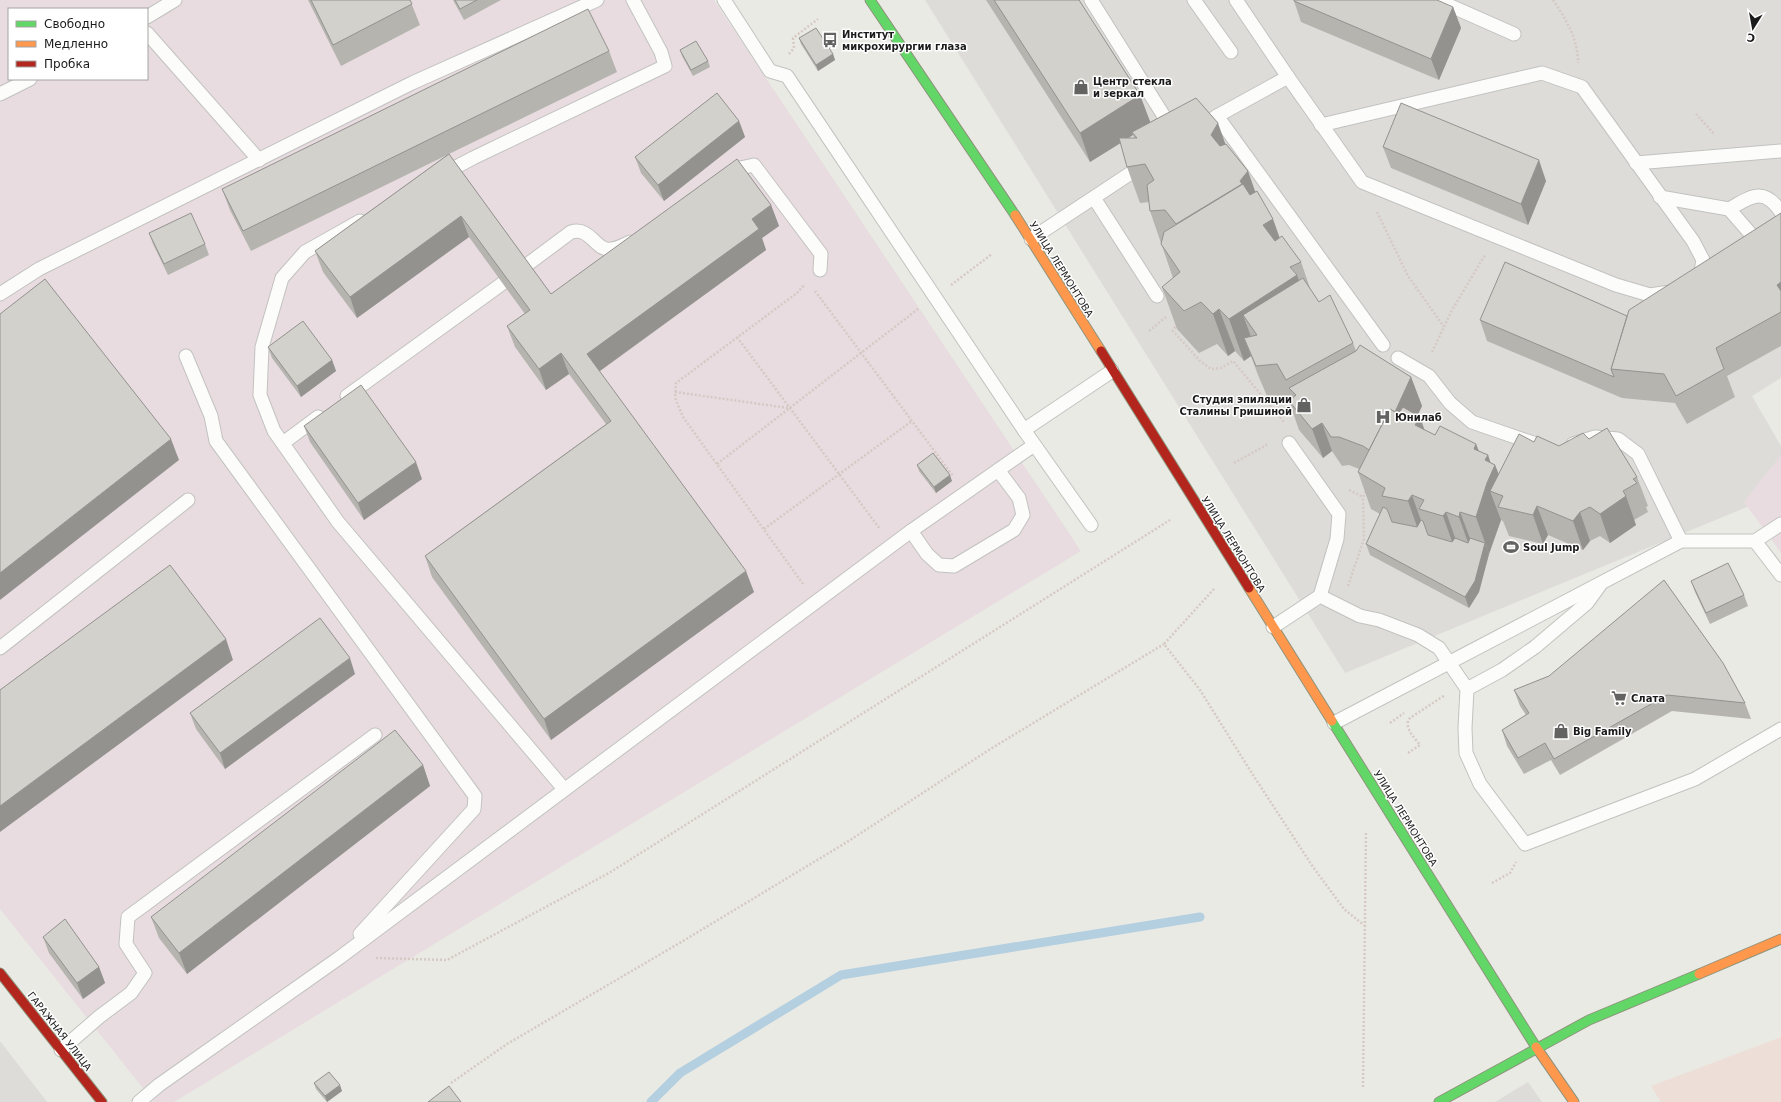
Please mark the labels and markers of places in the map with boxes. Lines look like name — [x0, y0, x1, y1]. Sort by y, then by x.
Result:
place label: Институт микрохирургии глаза — [842, 29, 967, 52]
bus stop icon: Институт микрохирургии глаза — [821, 31, 839, 49]
place label: Центр стекла и зеркал — [1093, 76, 1172, 99]
shop icon: Центр стекла и зеркал — [1072, 78, 1090, 96]
place label: Студия эпиляции Сталины Гришиной — [1179, 394, 1292, 417]
shop icon: Студия эпиляции Сталины Гришиной — [1295, 396, 1313, 414]
hospital icon: Юнилаб — [1374, 408, 1392, 426]
place label: Юнилаб — [1395, 412, 1442, 423]
sports icon: Soul Jump — [1502, 538, 1520, 556]
place label: Soul Jump — [1523, 542, 1580, 553]
supermarket icon: Слата — [1610, 689, 1628, 707]
place label: Слата — [1631, 693, 1665, 704]
shop icon: Big Family — [1552, 722, 1570, 740]
place label: Big Family — [1573, 726, 1632, 737]

